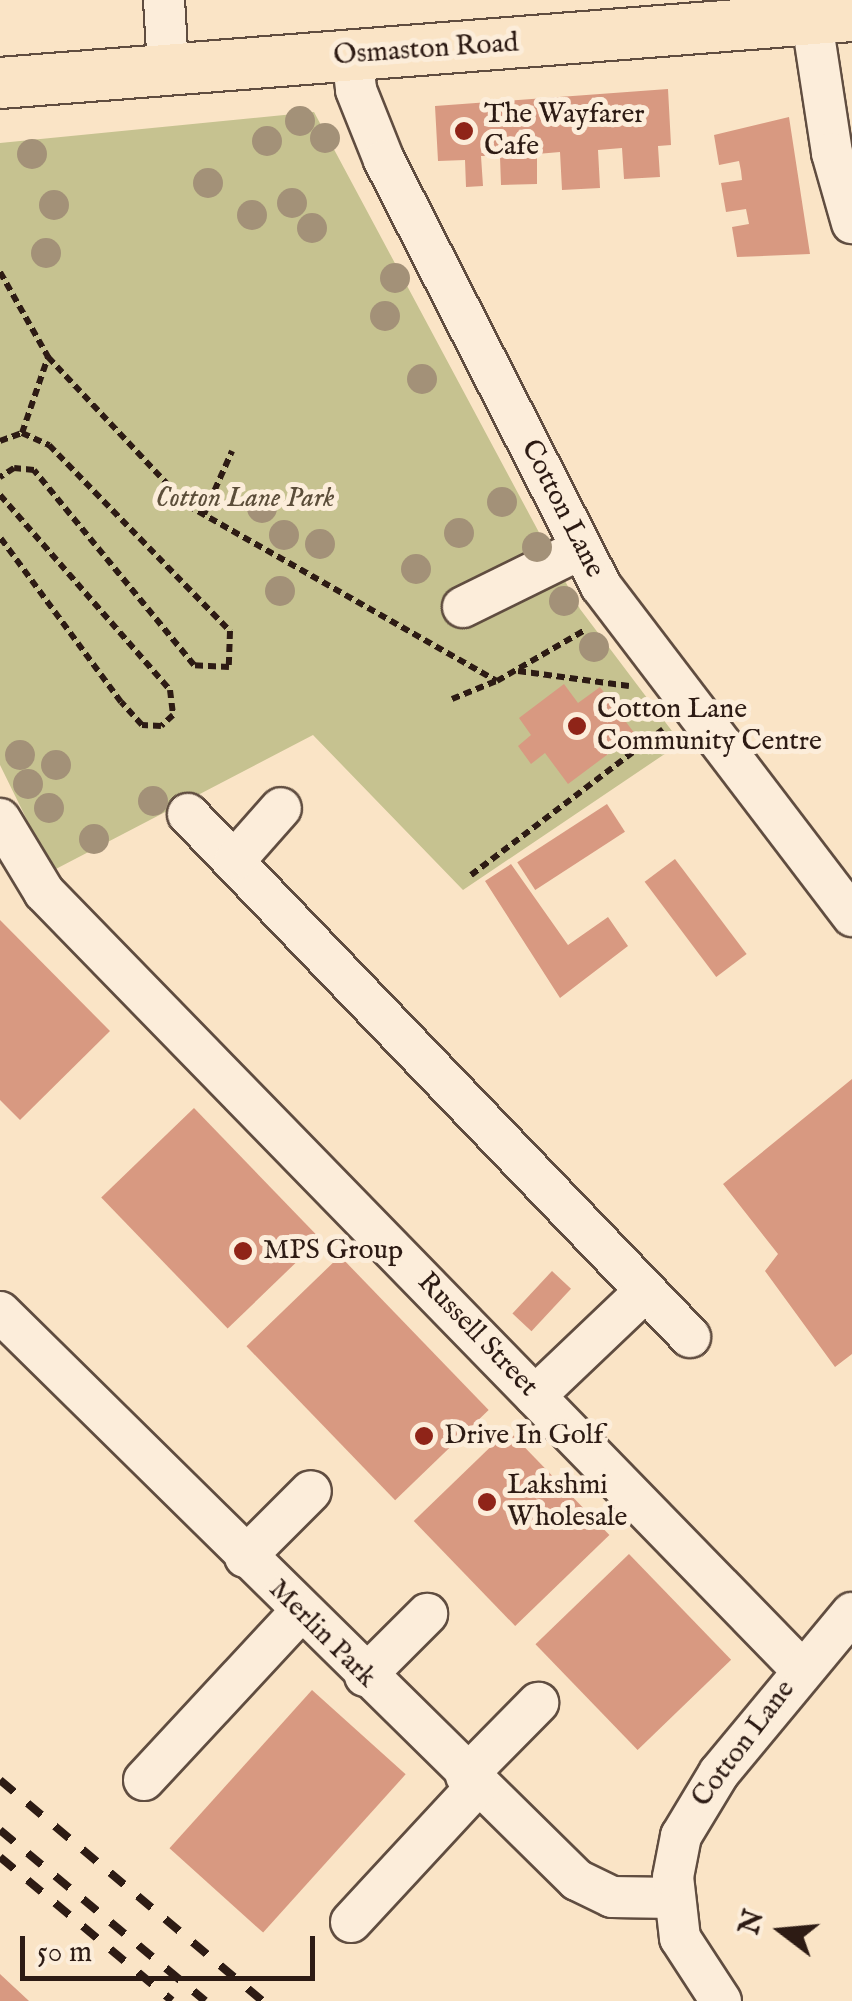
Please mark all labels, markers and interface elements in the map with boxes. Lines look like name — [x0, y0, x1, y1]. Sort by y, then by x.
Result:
street label: Osmaston Road — [332, 27, 520, 73]
place label: The Wayfarer Cafe — [484, 98, 645, 164]
marker: The Wayfarer Cafe — [453, 120, 475, 142]
street label: Cotton Lane — [513, 435, 611, 583]
park label: Cotton Lane Park — [155, 482, 335, 516]
place label: Cotton Lane Community Centre — [597, 693, 822, 759]
marker: Cotton Lane Community Centre — [566, 715, 588, 737]
place label: MPS Group — [263, 1234, 403, 1268]
marker: MPS Group — [232, 1240, 254, 1262]
street label: Russell Street — [410, 1266, 544, 1404]
place label: Drive In Golf — [444, 1419, 603, 1453]
marker: Drive In Golf — [413, 1425, 435, 1447]
place label: Lakshmi Wholesale — [507, 1469, 627, 1535]
marker: Lakshmi Wholesale — [476, 1491, 498, 1513]
street label: Merlin Park — [261, 1573, 383, 1695]
street label: Cotton Lane — [685, 1674, 803, 1814]
north arrow — [732, 1881, 832, 1981]
text: N — [733, 1906, 773, 1939]
scale bar — [25, 1916, 320, 1978]
text: 50 m — [37, 1934, 92, 1972]

